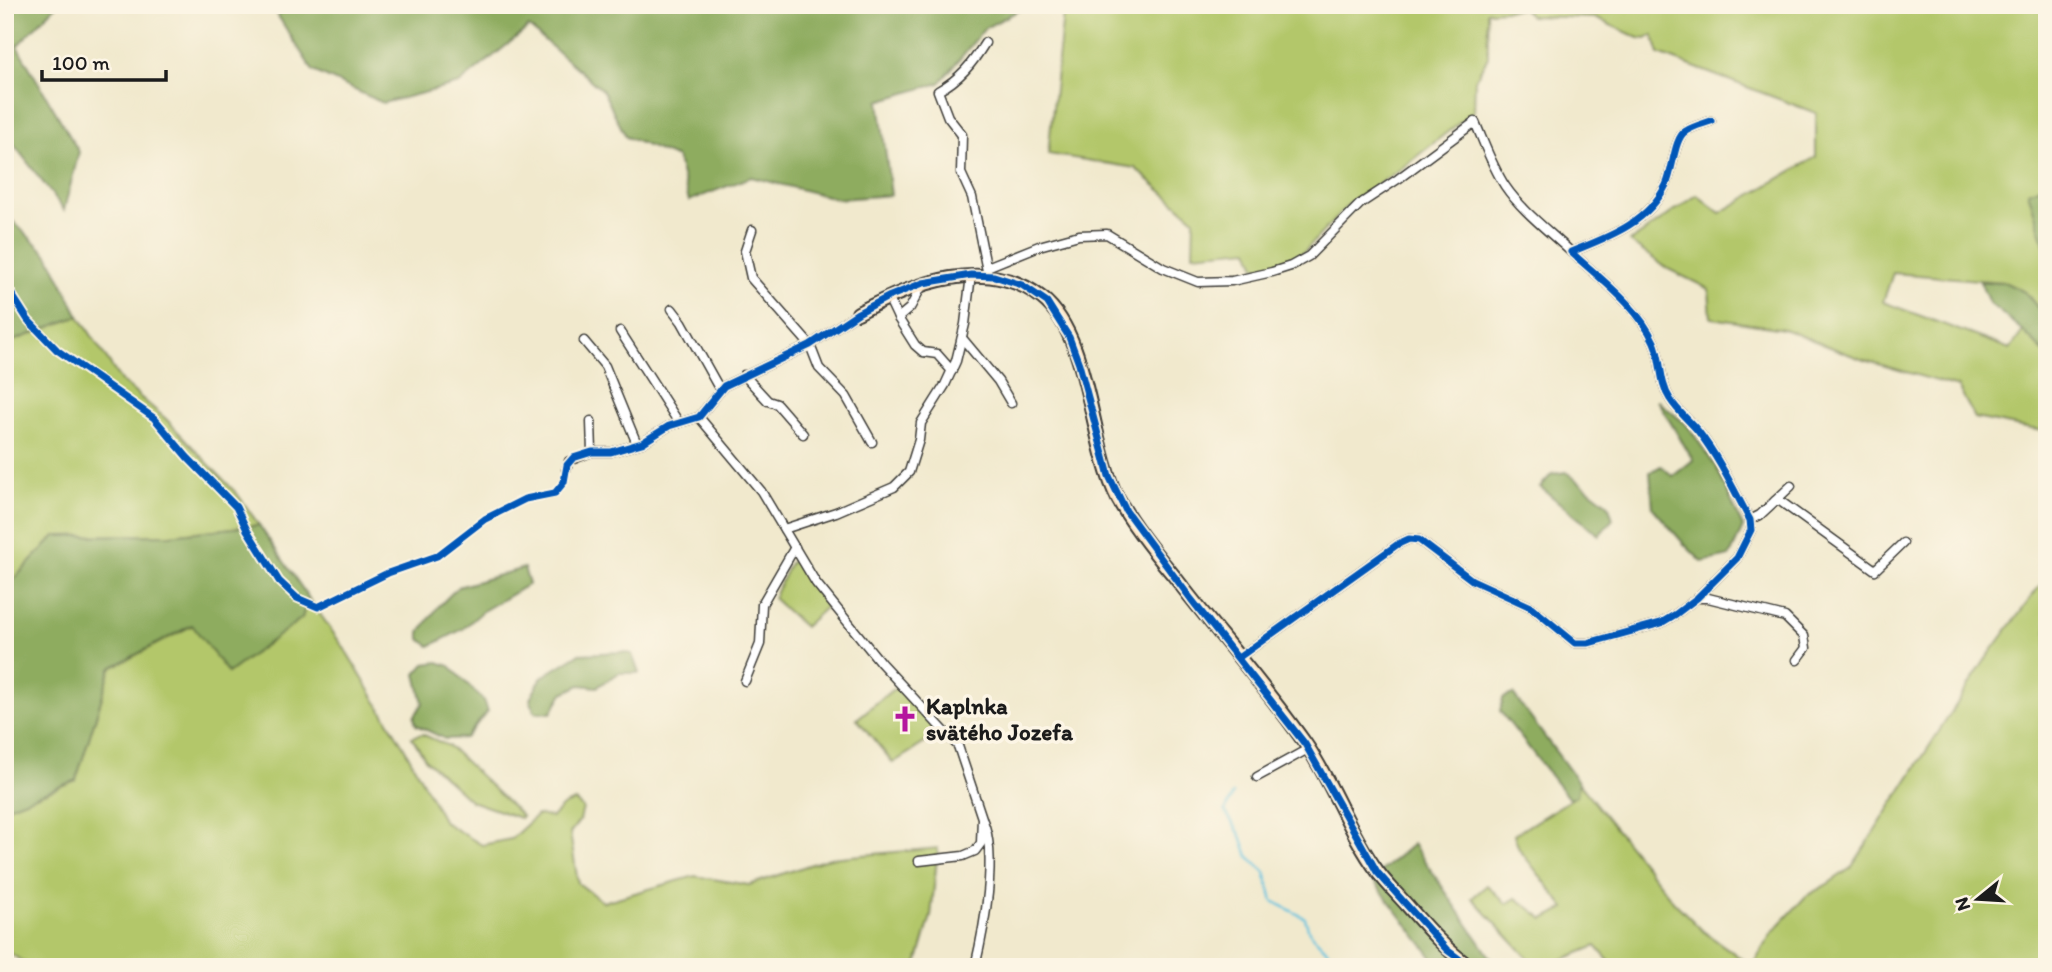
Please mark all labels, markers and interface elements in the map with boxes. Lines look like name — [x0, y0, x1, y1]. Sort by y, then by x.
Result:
scale bar — [42, 38, 166, 82]
text: 100 m — [52, 50, 110, 75]
place label: Kaplnka svätého Jozefa — [926, 692, 1074, 746]
church icon: Kaplnka svätého Jozefa — [890, 704, 920, 734]
north arrow — [1944, 864, 2014, 934]
text: N — [1949, 894, 1975, 914]

